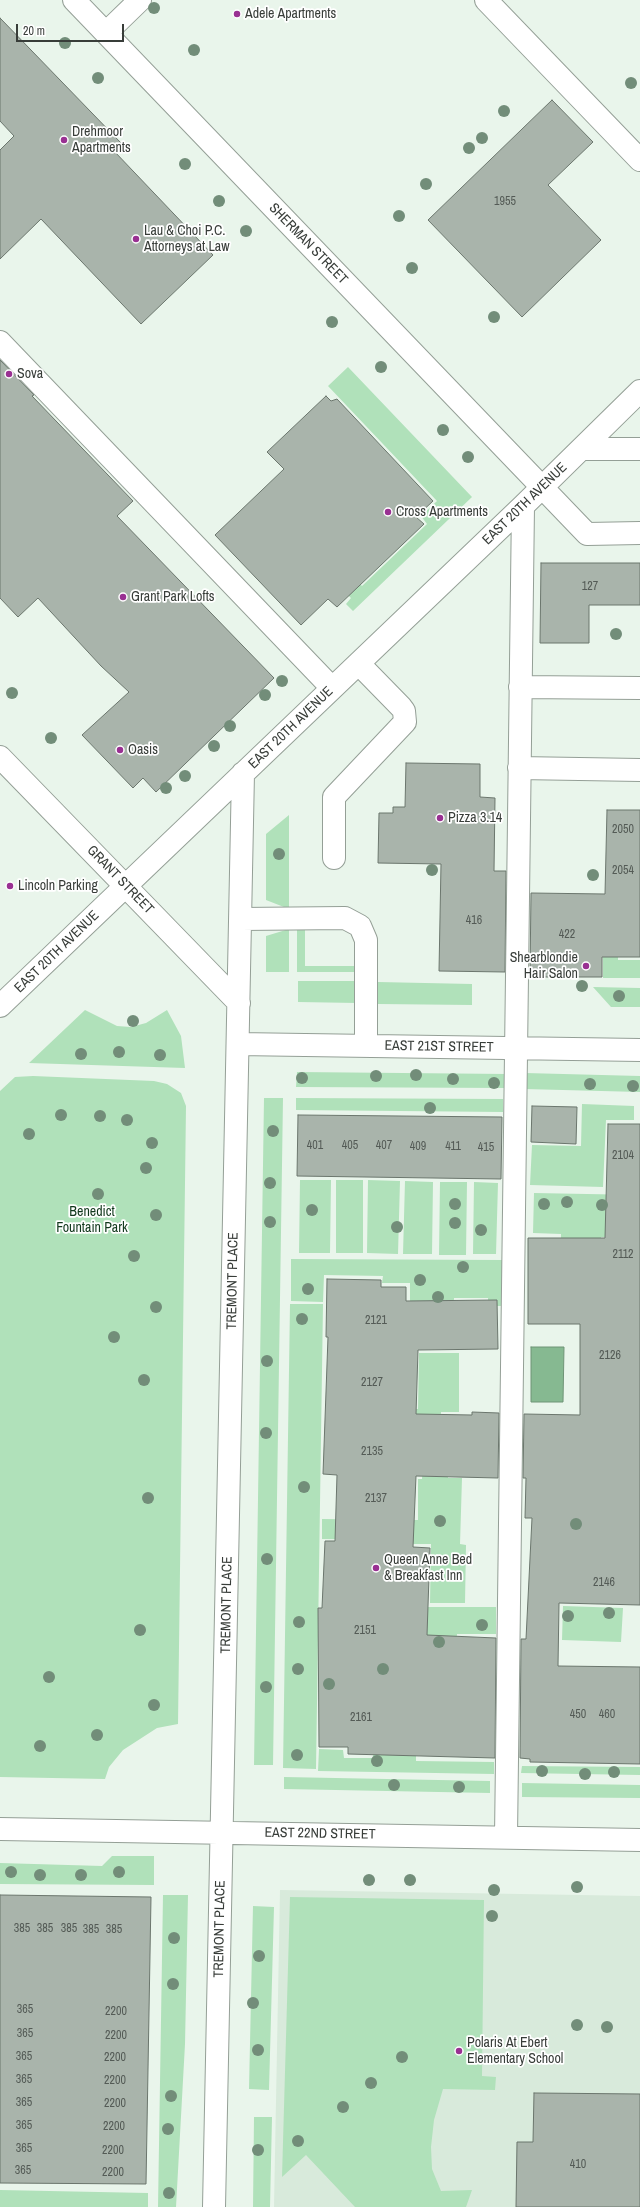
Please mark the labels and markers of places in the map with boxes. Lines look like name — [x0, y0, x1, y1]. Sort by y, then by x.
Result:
place label: Adele Apartments — [245, 6, 336, 22]
marker: Adele Apartments — [232, 9, 242, 19]
place label: Drehmoor Apartments — [72, 124, 131, 156]
marker: Drehmoor Apartments — [59, 135, 69, 145]
place label: Lau & Choi P.C. Attorneys at Law — [144, 223, 230, 256]
marker: Lau & Choi P.C. Attorneys at Law — [131, 234, 141, 244]
place label: Sova — [17, 366, 43, 382]
marker: Sova — [4, 369, 14, 379]
place label: Cross Apartments — [396, 504, 488, 520]
marker: Cross Apartments — [383, 507, 393, 517]
place label: Grant Park Lofts — [131, 589, 215, 605]
marker: Grant Park Lofts — [118, 592, 128, 602]
place label: Oasis — [128, 742, 158, 758]
marker: Oasis — [115, 745, 125, 755]
place label: Pizza 3.14 — [448, 810, 502, 826]
marker: Pizza 3.14 — [435, 813, 445, 823]
place label: Lincoln Parking — [18, 878, 98, 894]
marker: Lincoln Parking — [5, 881, 15, 891]
place label: Shearblondie Hair Salon — [510, 950, 578, 982]
marker: Shearblondie Hair Salon — [581, 961, 591, 971]
place label: Queen Anne Bed & Breakfast Inn — [384, 1552, 472, 1584]
marker: Queen Anne Bed & Breakfast Inn — [371, 1563, 381, 1573]
place label: Polaris At Ebert Elementary School — [467, 2035, 563, 2068]
marker: Polaris At Ebert Elementary School — [454, 2046, 464, 2056]

